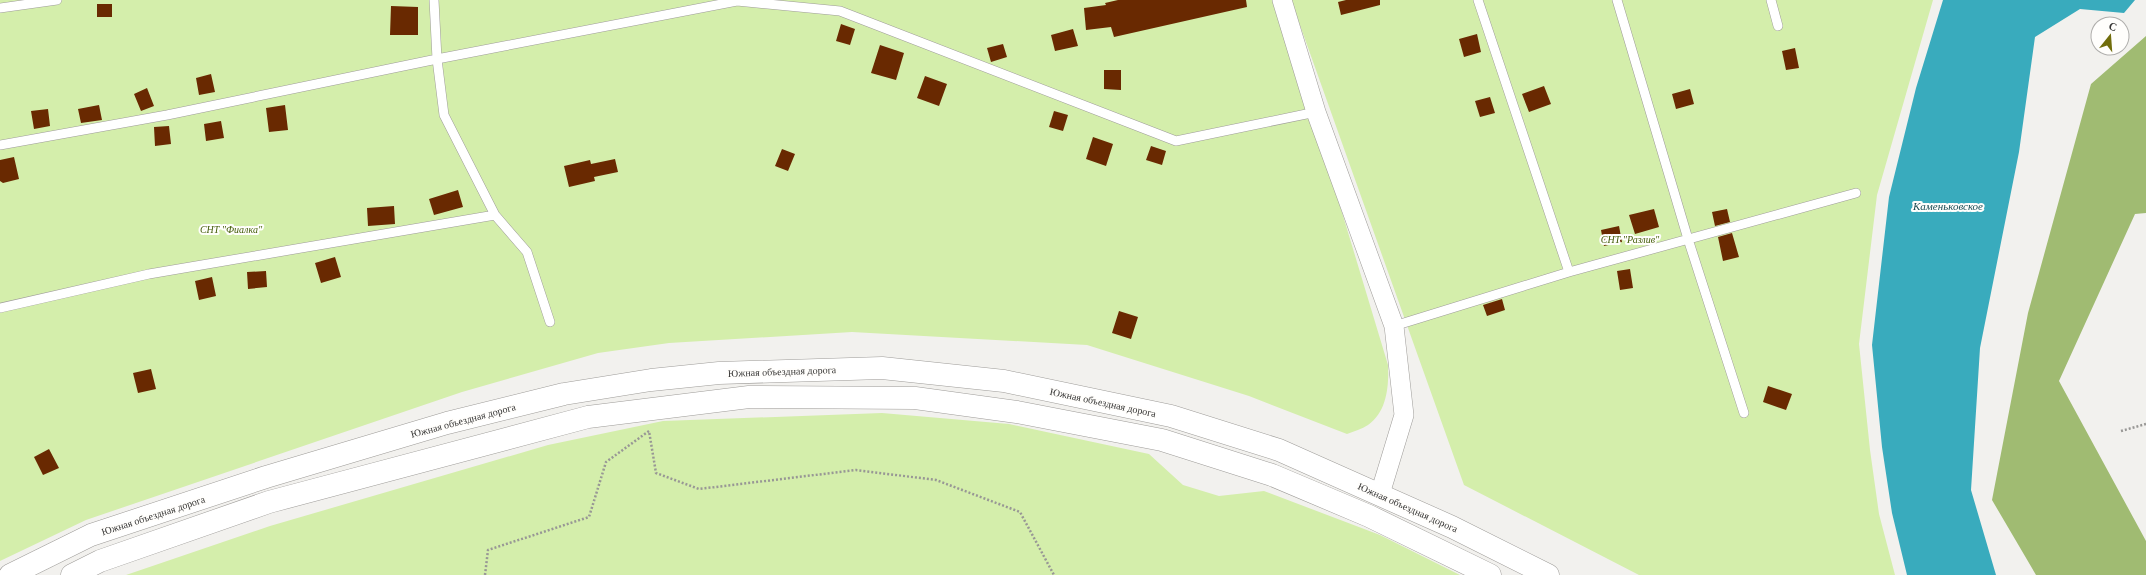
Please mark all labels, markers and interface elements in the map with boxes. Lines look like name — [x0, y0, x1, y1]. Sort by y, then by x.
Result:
north arrow — [2090, 16, 2130, 56]
text: С — [2107, 20, 2119, 33]
water label: Каменьковское — [1912, 200, 1983, 212]
park label: СНТ "Фиалка" — [200, 224, 263, 235]
park label: СНТ "Разлив" — [1601, 234, 1660, 245]
street label: Южная объездная дорога — [728, 364, 837, 379]
street label: Южная объездная дорога — [1049, 386, 1157, 419]
street label: Южная объездная дорога — [409, 401, 517, 440]
street label: Южная объездная дорога — [1356, 480, 1460, 535]
street label: Южная объездная дорога — [100, 493, 207, 537]

